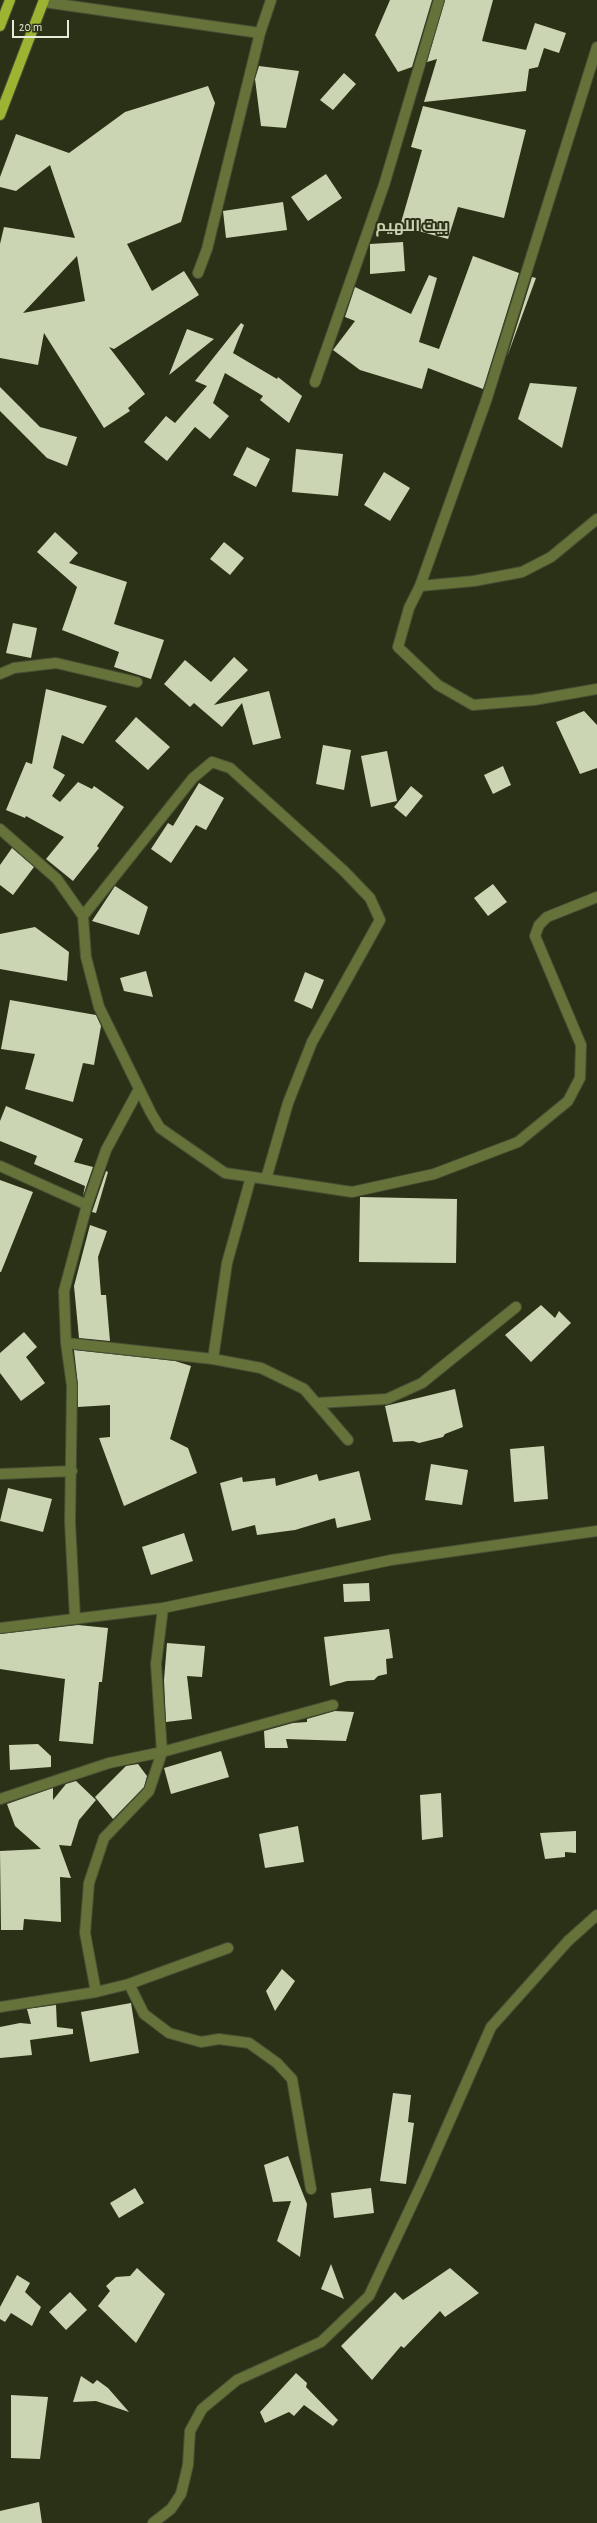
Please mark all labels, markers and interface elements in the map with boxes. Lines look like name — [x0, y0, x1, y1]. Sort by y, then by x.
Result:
scale bar — [14, 12, 71, 38]
text: 20 m — [19, 21, 42, 33]
district label: بيت اللهيم — [376, 216, 448, 236]

